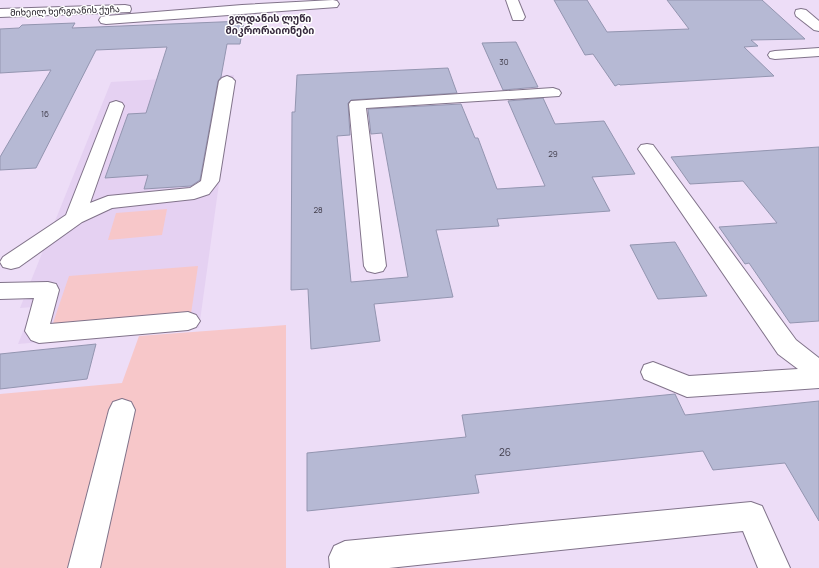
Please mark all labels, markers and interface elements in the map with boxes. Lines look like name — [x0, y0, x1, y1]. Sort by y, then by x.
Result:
street label: მიხეილ ხერგიანის ქუჩა — [10, 2, 120, 19]
district label: გლდანის ლუწი მიკრორაიონები — [226, 11, 314, 37]
house number: 30 — [499, 56, 509, 67]
house number: 16 — [41, 108, 49, 119]
house number: 29 — [548, 148, 558, 159]
house number: 28 — [313, 204, 323, 215]
house number: 26 — [499, 445, 511, 459]

